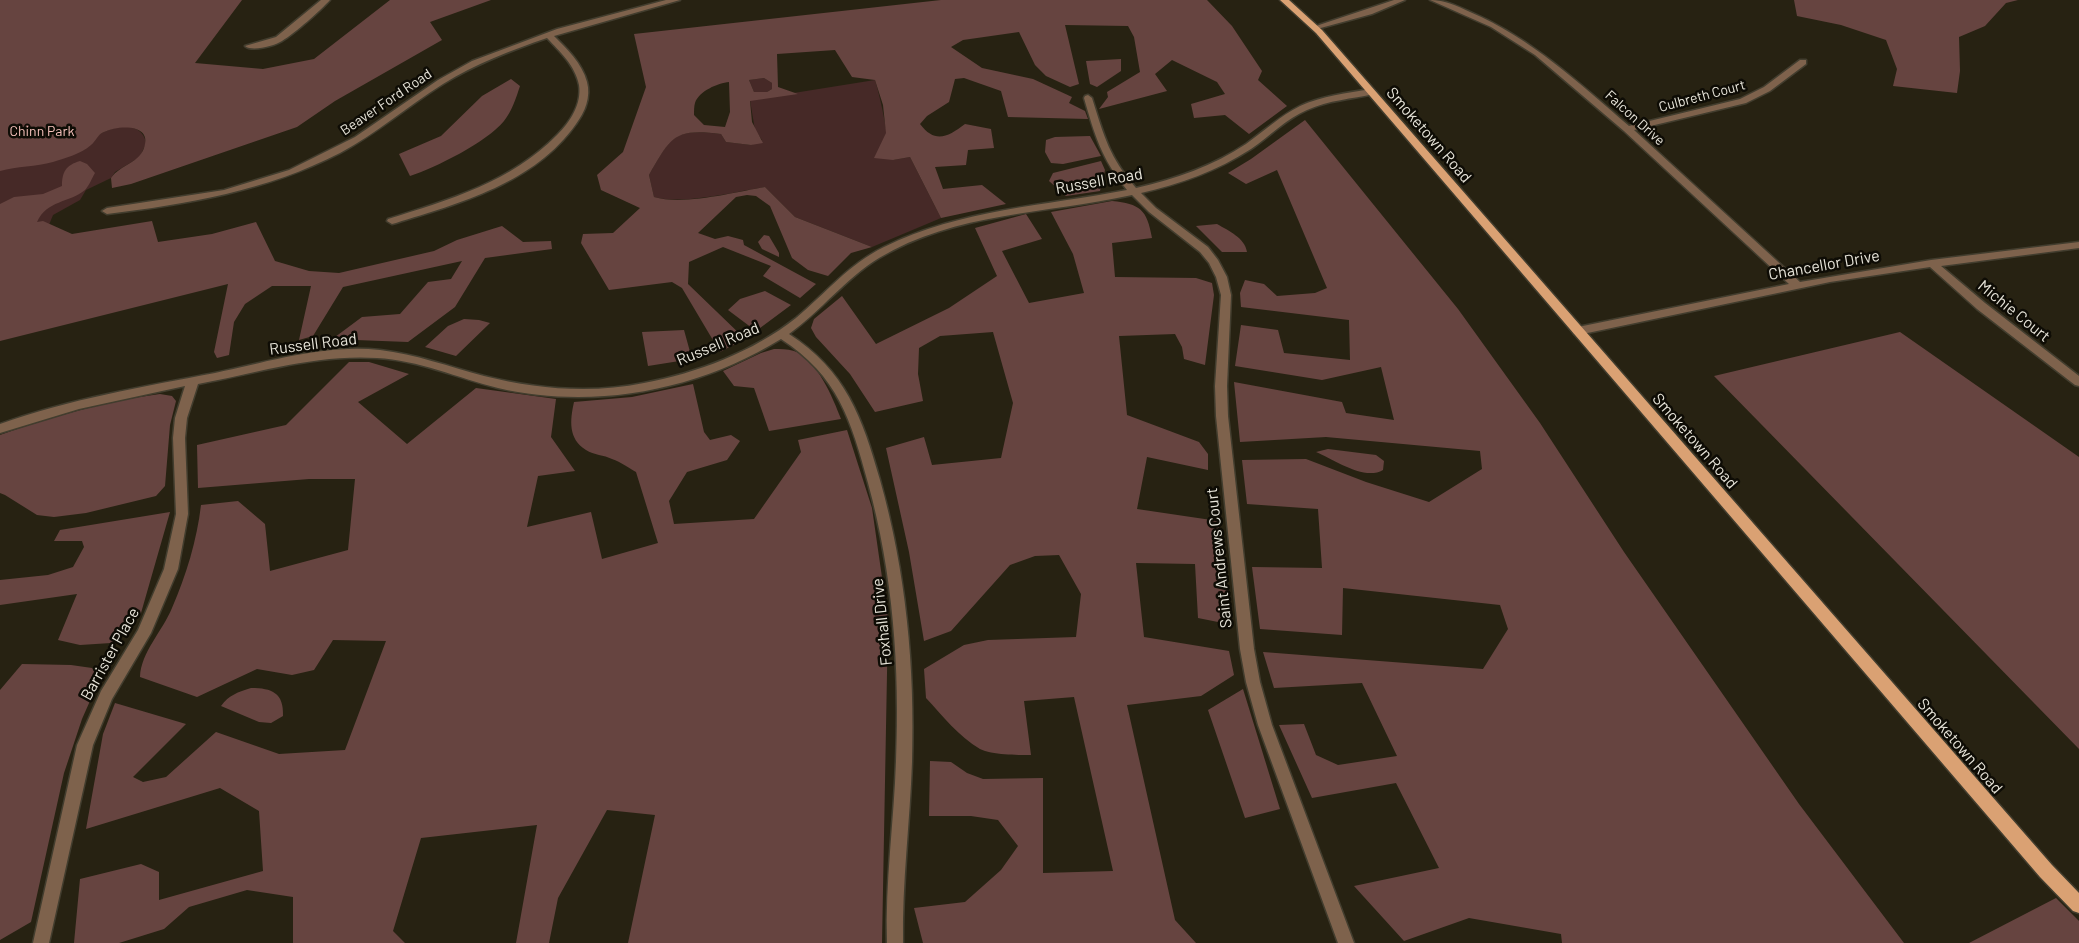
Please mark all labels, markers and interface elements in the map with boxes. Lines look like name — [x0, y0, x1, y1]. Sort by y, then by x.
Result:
street label: Beaver Ford Road — [337, 65, 435, 139]
street label: Culbreth Court — [1657, 76, 1747, 116]
street label: Smoketown Road — [1382, 83, 1476, 187]
street label: Falcon Drive — [1602, 87, 1668, 149]
park label: Chinn Park — [9, 123, 75, 139]
street label: Russell Road — [1054, 164, 1144, 198]
street label: Chancellor Drive — [1767, 246, 1881, 284]
street label: Michie Court — [1974, 276, 2054, 346]
street label: Russell Road — [674, 318, 762, 370]
street label: Russell Road — [268, 329, 358, 359]
street label: Smoketown Road — [1648, 389, 1742, 493]
street label: Saint Andrews Court — [1202, 487, 1236, 629]
street label: Foxhall Drive — [868, 577, 896, 667]
street label: Barrister Place — [77, 604, 143, 704]
street label: Smoketown Road — [1913, 694, 2007, 798]

